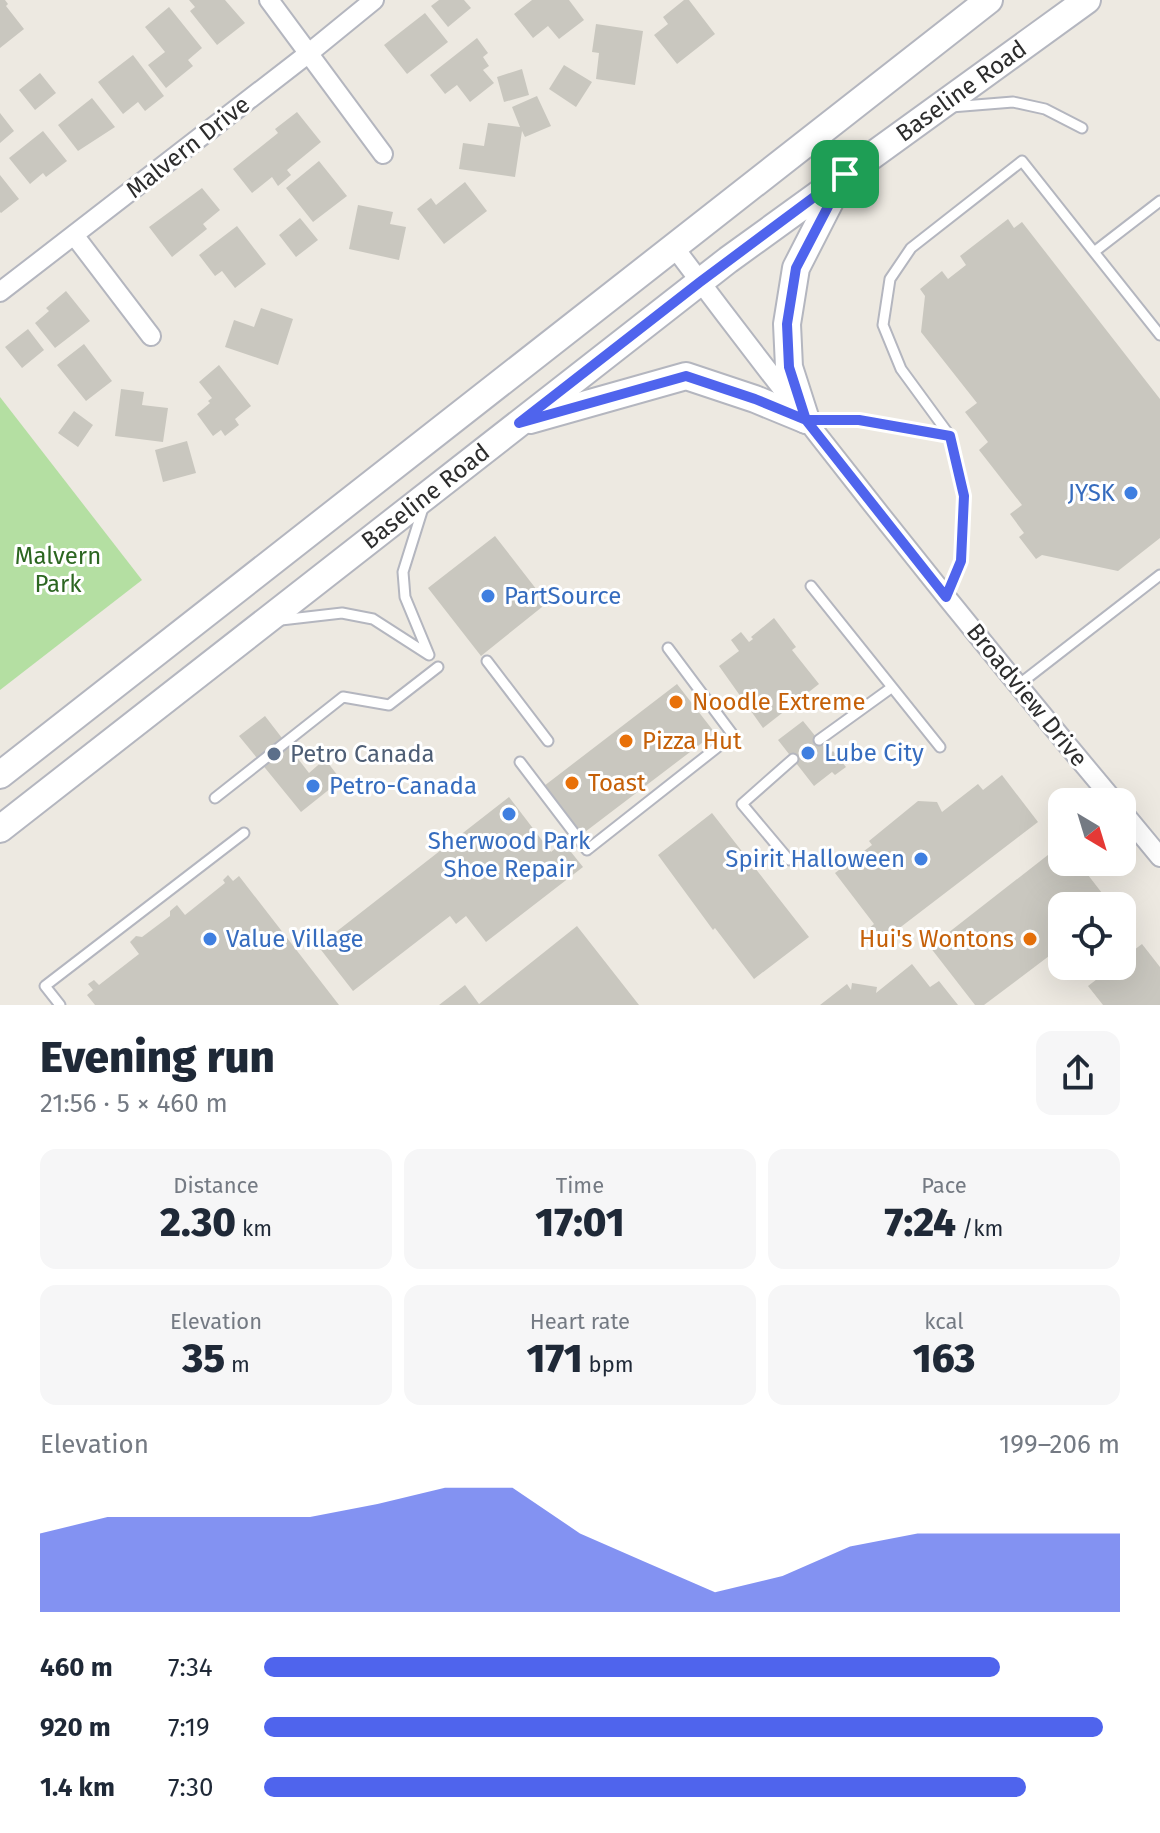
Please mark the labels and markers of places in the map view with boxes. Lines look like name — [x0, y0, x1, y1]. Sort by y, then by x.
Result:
pin — [811, 140, 879, 208]
place label: JYSK — [1068, 479, 1116, 507]
marker: JYSK — [1122, 484, 1140, 502]
place label: PartSource — [504, 582, 621, 610]
marker: PartSource — [479, 587, 497, 605]
place label: Noodle Extreme — [692, 688, 866, 716]
marker: Noodle Extreme — [667, 693, 685, 711]
place label: Pizza Hut — [642, 727, 742, 755]
marker: Pizza Hut — [617, 732, 635, 750]
place label: Lube City — [824, 739, 924, 767]
place label: Petro Canada — [290, 740, 435, 768]
marker: Lube City — [799, 744, 817, 762]
marker: Petro Canada — [265, 745, 283, 763]
place label: Toast — [588, 769, 646, 797]
place label: Petro-Canada — [329, 772, 477, 800]
marker: Toast — [563, 774, 581, 792]
marker: Petro-Canada — [304, 777, 322, 795]
marker: Sherwood Park Shoe Repair — [500, 805, 518, 823]
place label: Sherwood Park Shoe Repair — [428, 827, 591, 883]
place label: Spirit Halloween — [725, 845, 905, 873]
marker: Spirit Halloween — [912, 850, 930, 868]
place label: Value Village — [226, 925, 364, 953]
place label: Hui's Wontons — [859, 925, 1014, 953]
marker: Value Village — [201, 930, 219, 948]
marker: Hui's Wontons — [1021, 930, 1039, 948]

